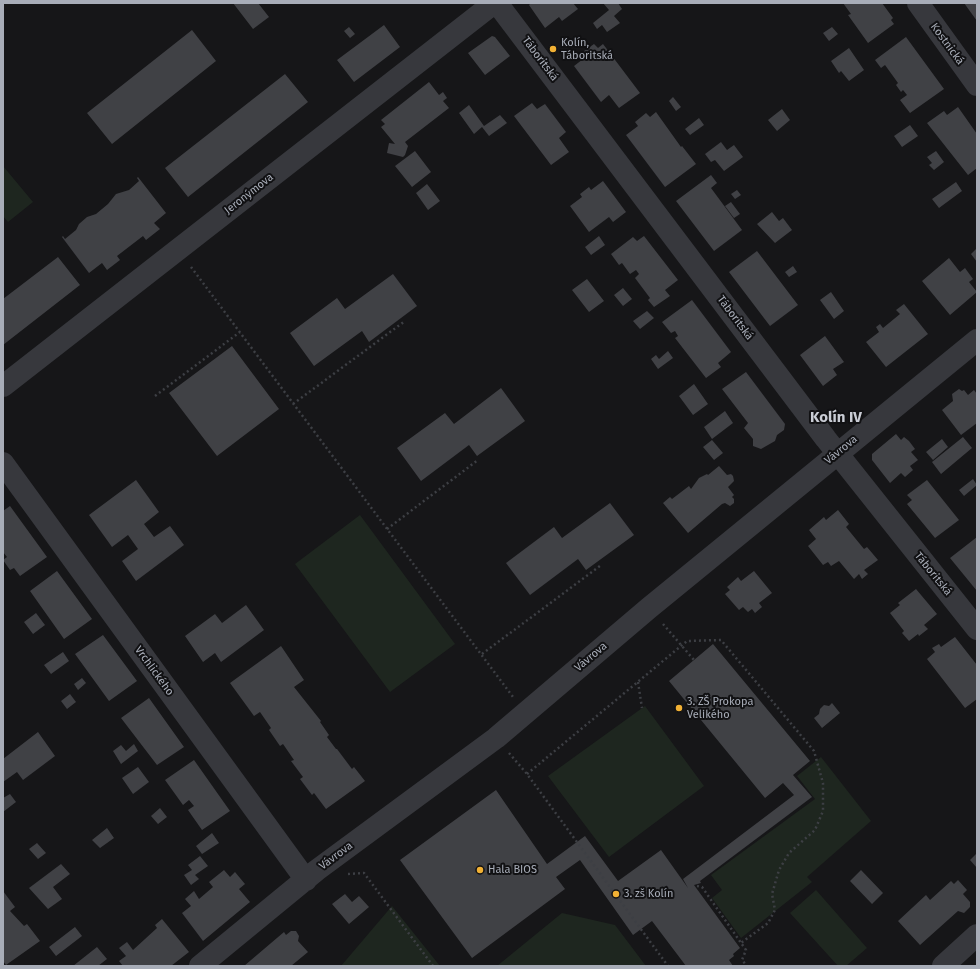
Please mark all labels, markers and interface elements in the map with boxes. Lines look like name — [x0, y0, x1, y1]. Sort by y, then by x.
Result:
street label: Kostnická — [928, 21, 966, 67]
street label: Táboritská — [519, 34, 561, 84]
place label: Kolín, Táboritská — [561, 36, 613, 62]
marker: Kolín, Táboritská — [548, 44, 558, 54]
street label: Jeronýmova — [222, 171, 276, 217]
street label: Táboritská — [714, 293, 756, 343]
district label: Kolín IV — [810, 409, 862, 427]
street label: Vávrova — [822, 433, 860, 467]
street label: Táboritská — [912, 550, 954, 598]
street label: Vávrova — [572, 640, 610, 674]
street label: Vrchlického — [132, 644, 176, 698]
place label: 3. ZŠ Prokopa Velikého — [687, 695, 753, 721]
marker: 3. ZŠ Prokopa Velikého — [674, 703, 684, 713]
street label: Vávrova — [317, 839, 355, 873]
place label: Hala BIOS — [488, 863, 537, 877]
marker: Hala BIOS — [475, 865, 485, 875]
place label: 3. zš Kolín — [624, 887, 673, 901]
marker: 3. zš Kolín — [611, 889, 621, 899]

